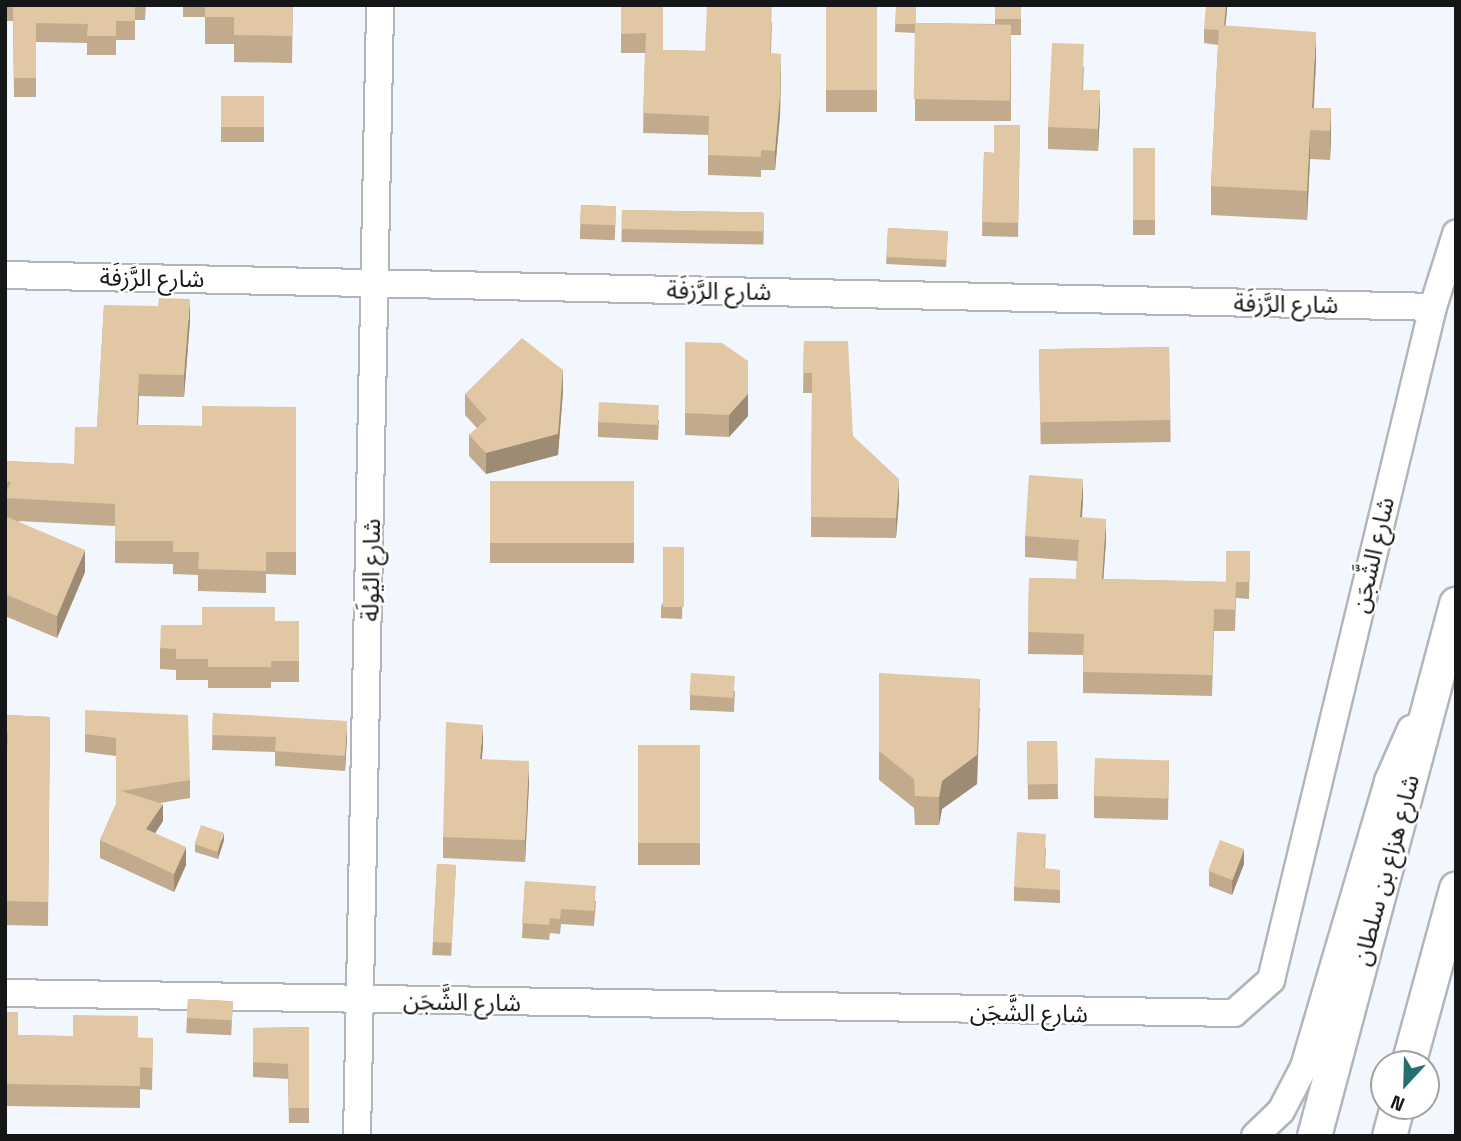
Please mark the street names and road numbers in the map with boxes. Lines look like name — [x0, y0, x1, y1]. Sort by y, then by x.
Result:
street label: شارع الرَّزفَة — [99, 263, 205, 293]
street label: شارع الرَّزفَة — [666, 276, 772, 306]
street label: شارع الرَّزفَة — [1233, 289, 1339, 319]
street label: شارع الشَّجَن — [1346, 494, 1400, 616]
street label: شارع اليُولَة — [356, 518, 386, 622]
street label: شارع هزاع بن سلطان — [1347, 771, 1425, 969]
street label: شارع الشَّجَن — [403, 987, 521, 1017]
street label: شارع الشَّجَن — [970, 998, 1088, 1028]

